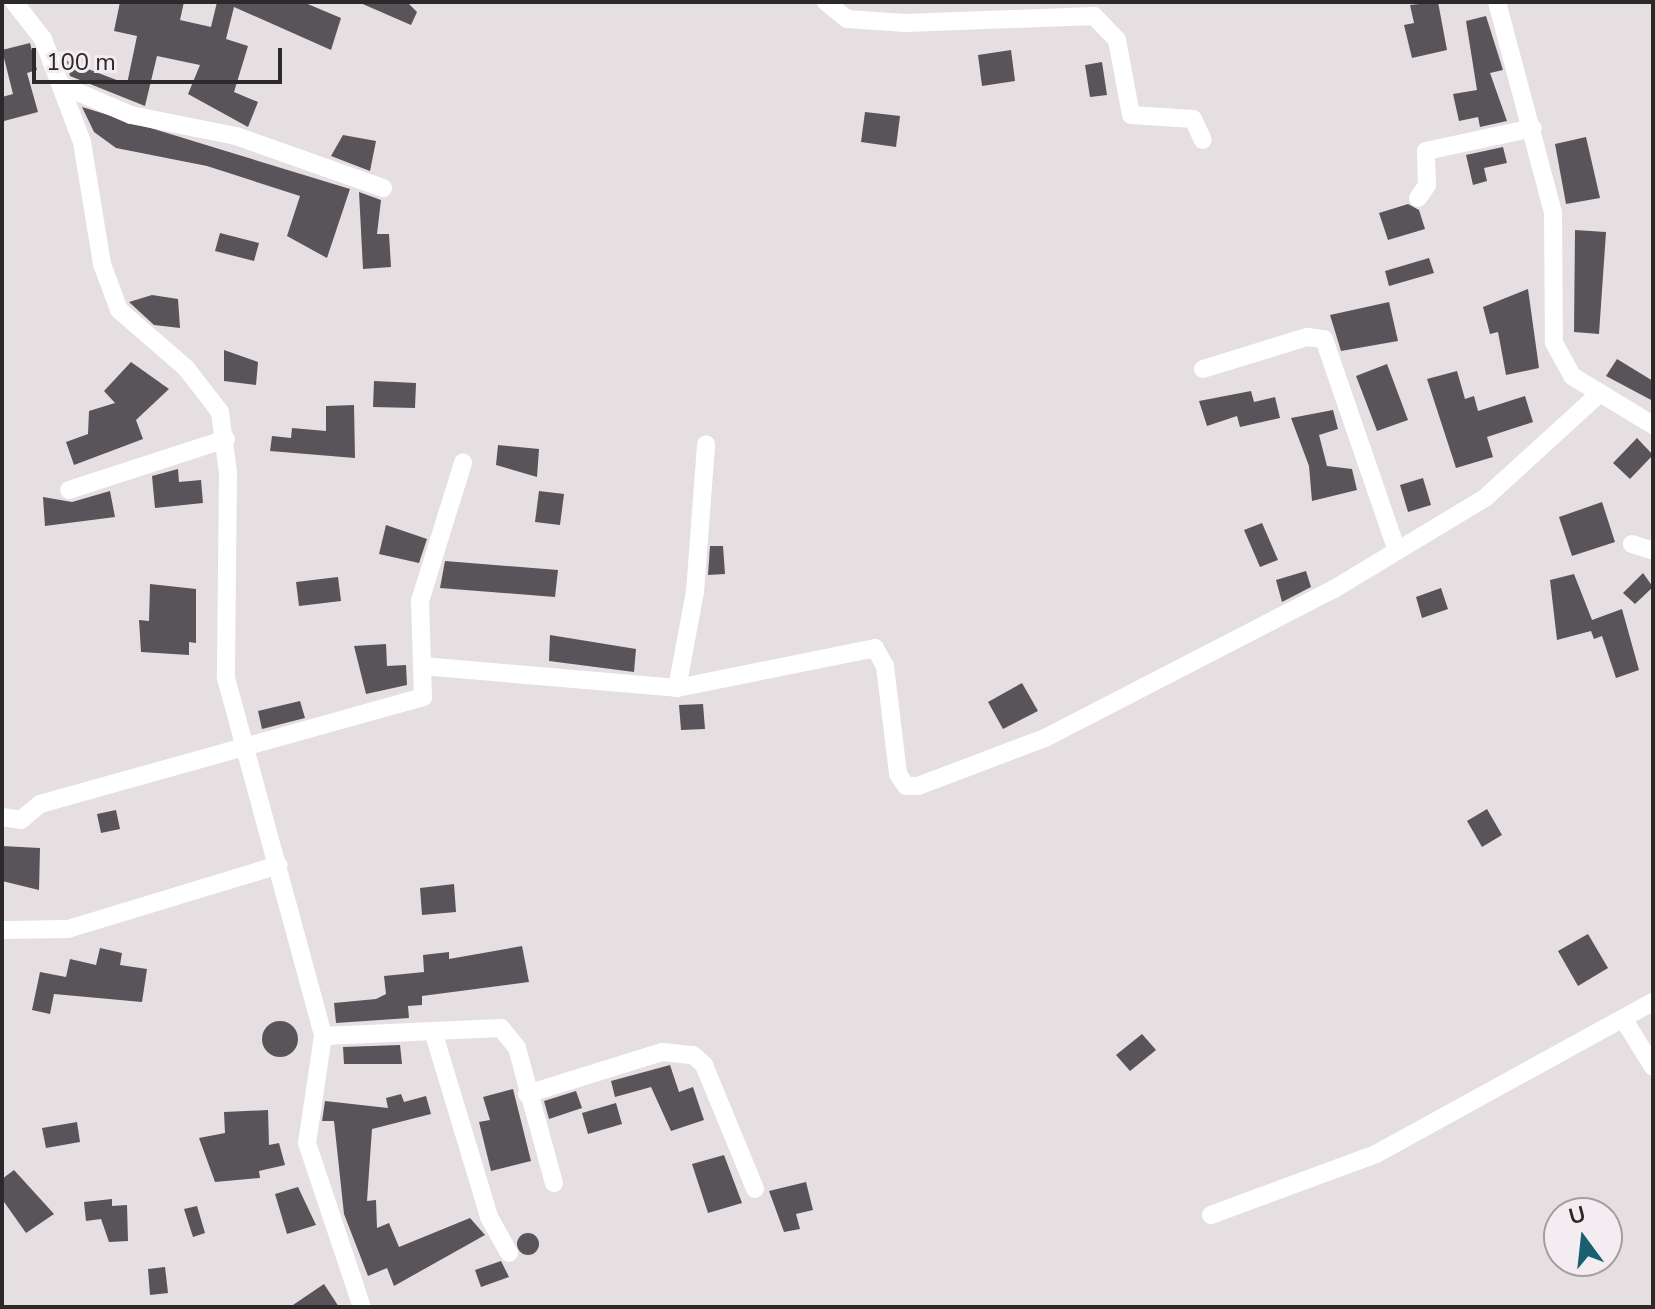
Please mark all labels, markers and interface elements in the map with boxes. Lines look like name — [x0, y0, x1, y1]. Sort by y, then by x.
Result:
scale bar — [36, 32, 286, 82]
text: 100 m — [46, 46, 116, 78]
north arrow — [1543, 1197, 1623, 1277]
text: U — [1566, 1199, 1589, 1232]

